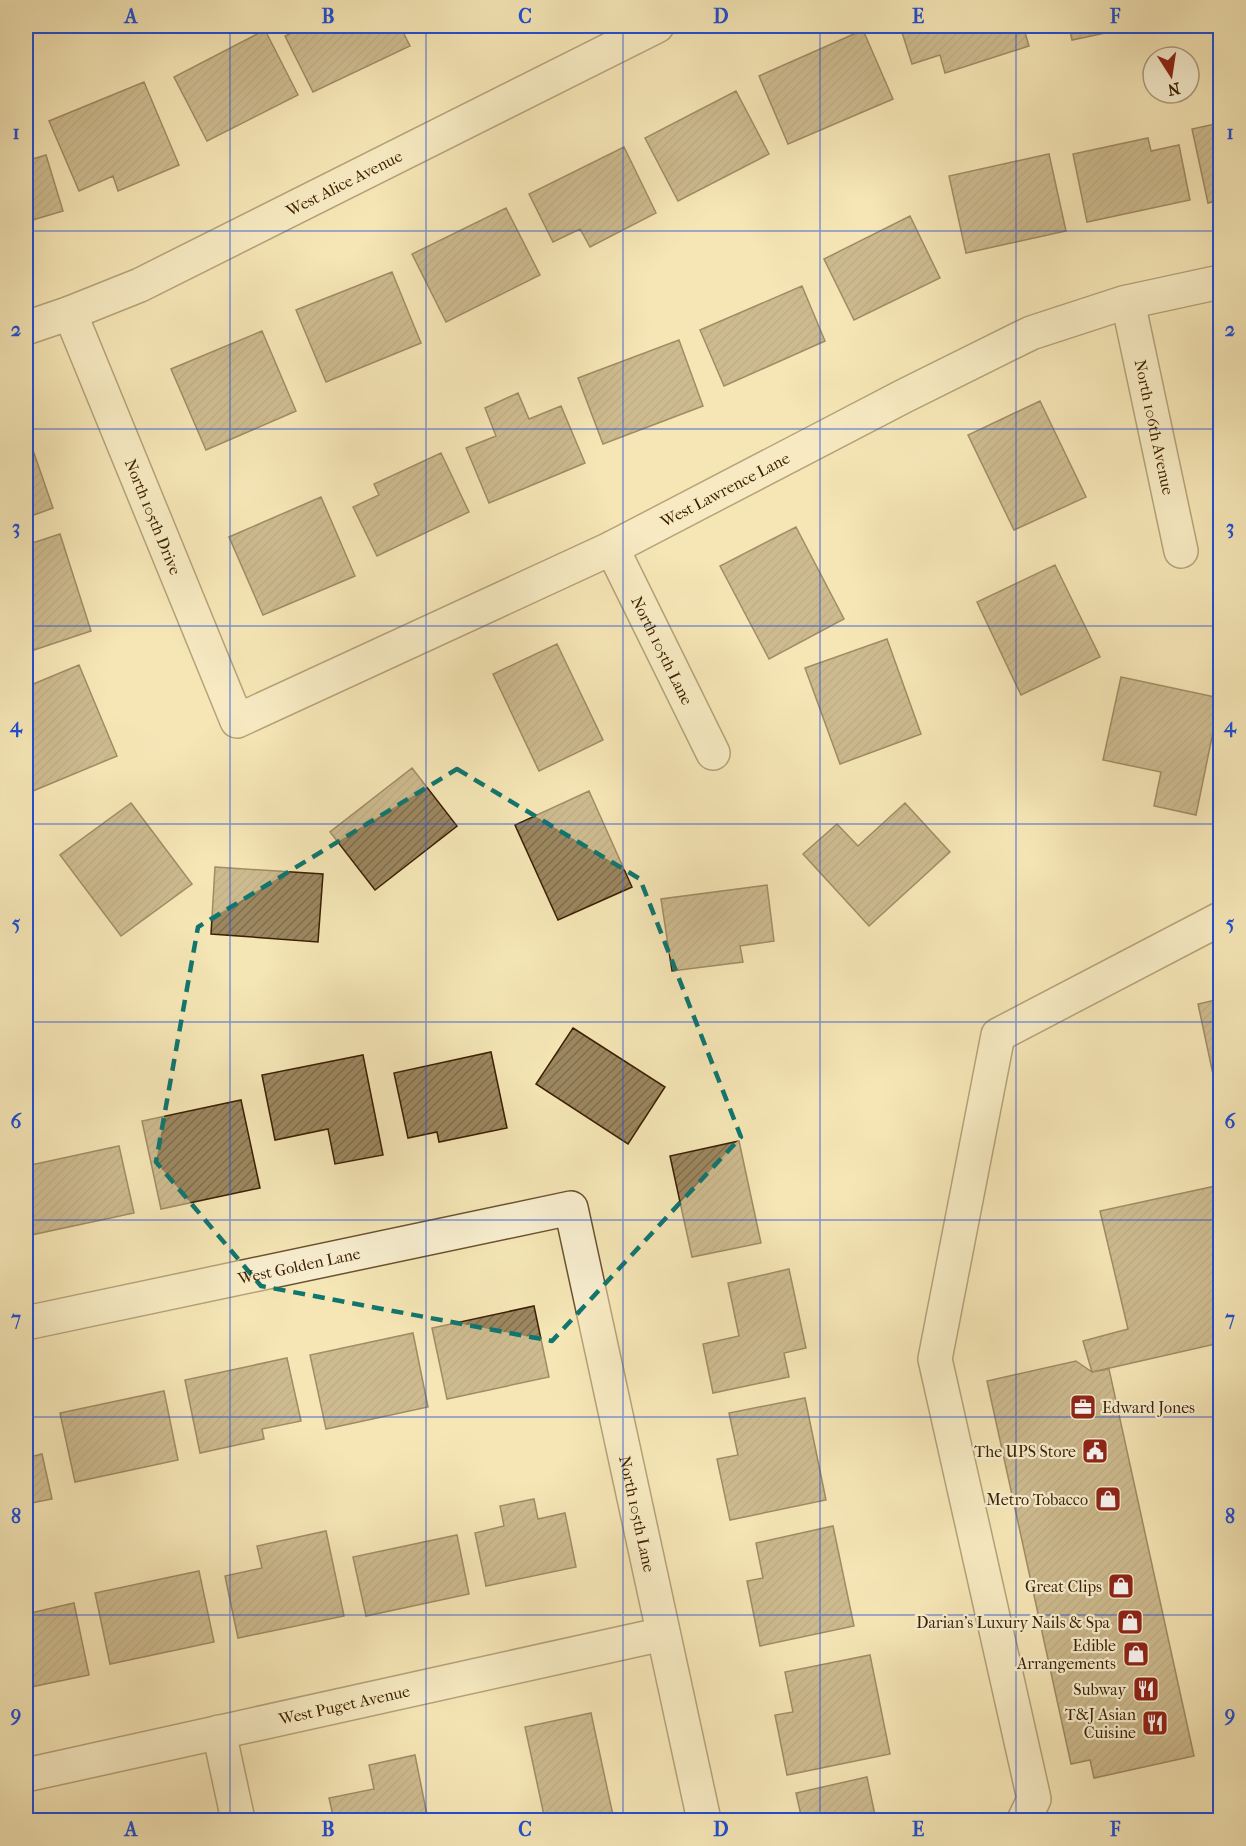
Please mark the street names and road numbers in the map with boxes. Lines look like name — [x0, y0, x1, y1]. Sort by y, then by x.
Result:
street label: West Alice Avenue — [282, 146, 405, 221]
street label: North 106th Avenue — [1131, 358, 1178, 497]
street label: West Lawrence Lane — [656, 448, 793, 532]
street label: North 105th Drive — [121, 456, 185, 578]
street label: North 105th Lane — [627, 593, 697, 708]
street label: West Golden Lane — [235, 1244, 362, 1288]
street label: North 105th Lane — [615, 1454, 659, 1574]
street label: West Puget Avenue — [276, 1681, 412, 1729]

